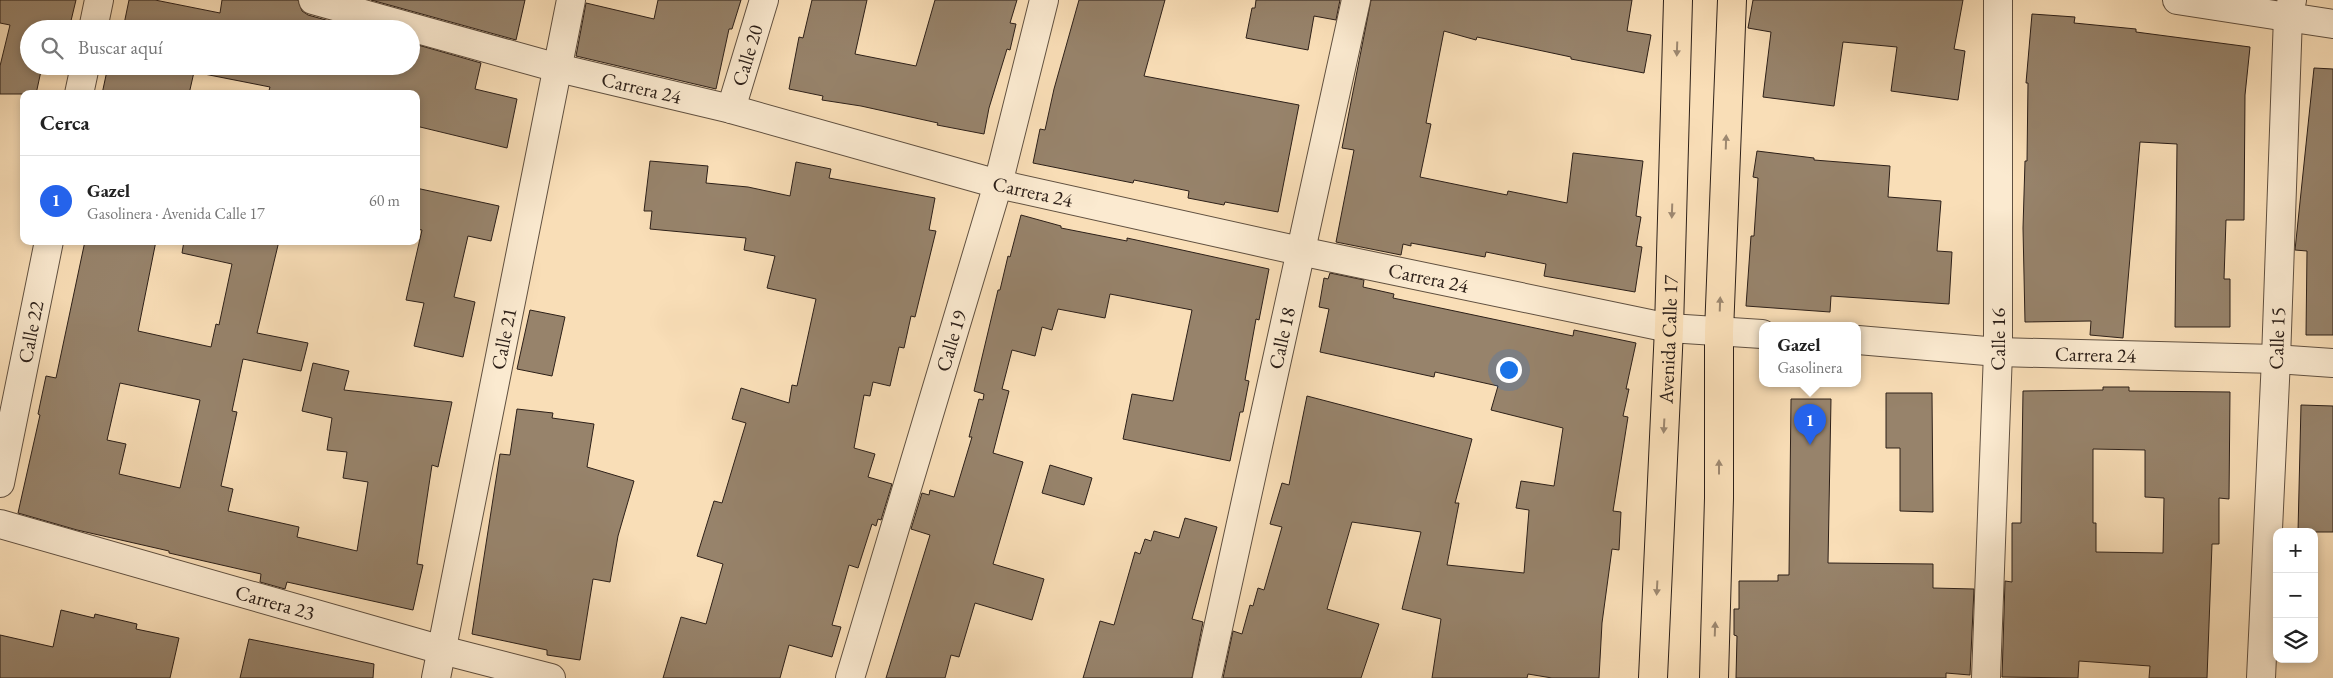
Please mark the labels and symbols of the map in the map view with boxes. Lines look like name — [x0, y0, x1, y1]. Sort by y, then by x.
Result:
street label: Calle 20 — [726, 21, 769, 89]
one-way arrow — [1672, 41, 1680, 57]
street label: Carrera 24 — [599, 66, 684, 110]
one-way arrow — [1723, 134, 1731, 150]
street label: Carrera 24 — [990, 170, 1076, 213]
one-way arrow — [1668, 203, 1676, 219]
street label: Carrera 24 — [1386, 257, 1471, 299]
street label: Avenida Calle 17 — [1653, 274, 1683, 405]
one-way arrow — [1717, 296, 1725, 312]
street label: Calle 22 — [12, 298, 50, 365]
street label: Calle 21 — [485, 305, 522, 372]
street label: Calle 18 — [1262, 305, 1301, 372]
street label: Calle 19 — [930, 307, 973, 375]
street label: Calle 16 — [1984, 307, 2011, 371]
street label: Calle 15 — [2263, 307, 2291, 370]
street label: Carrera 24 — [2055, 340, 2137, 368]
your location — [1496, 357, 1522, 383]
pin: 1 — [1794, 404, 1826, 445]
one-way arrow — [1660, 418, 1668, 434]
one-way arrow — [1715, 459, 1723, 475]
street label: Carrera 23 — [232, 579, 318, 626]
one-way arrow — [1653, 581, 1661, 597]
one-way arrow — [1712, 621, 1720, 637]

